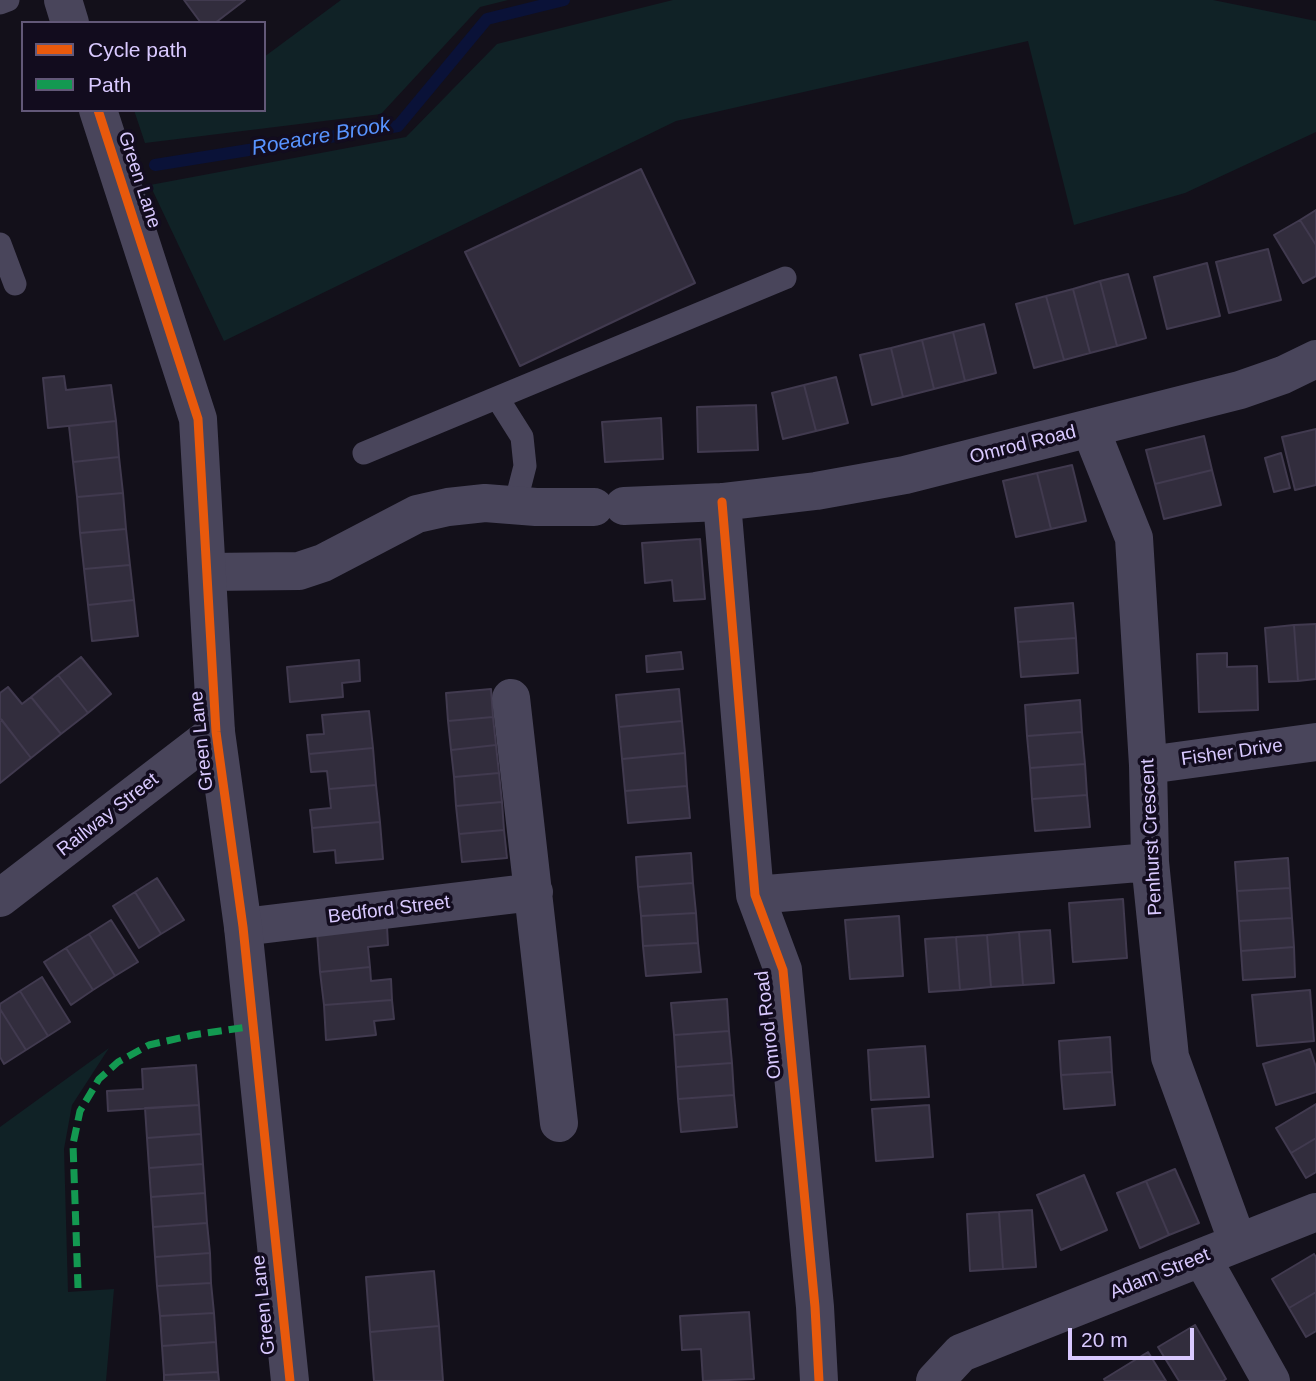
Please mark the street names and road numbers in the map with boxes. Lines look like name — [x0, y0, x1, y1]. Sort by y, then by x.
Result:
street label: Green Lane — [113, 129, 165, 231]
street label: Omrod Road — [967, 421, 1079, 469]
street label: Green Lane — [185, 690, 219, 792]
street label: Fisher Drive — [1180, 735, 1284, 771]
street label: Penhurst Crescent — [1136, 758, 1168, 916]
street label: Railway Street — [53, 768, 163, 862]
street label: Bedford Street — [327, 891, 451, 929]
street label: Omrod Road — [751, 970, 787, 1080]
street label: Adam Street — [1107, 1244, 1213, 1304]
street label: Green Lane — [247, 1254, 281, 1356]

